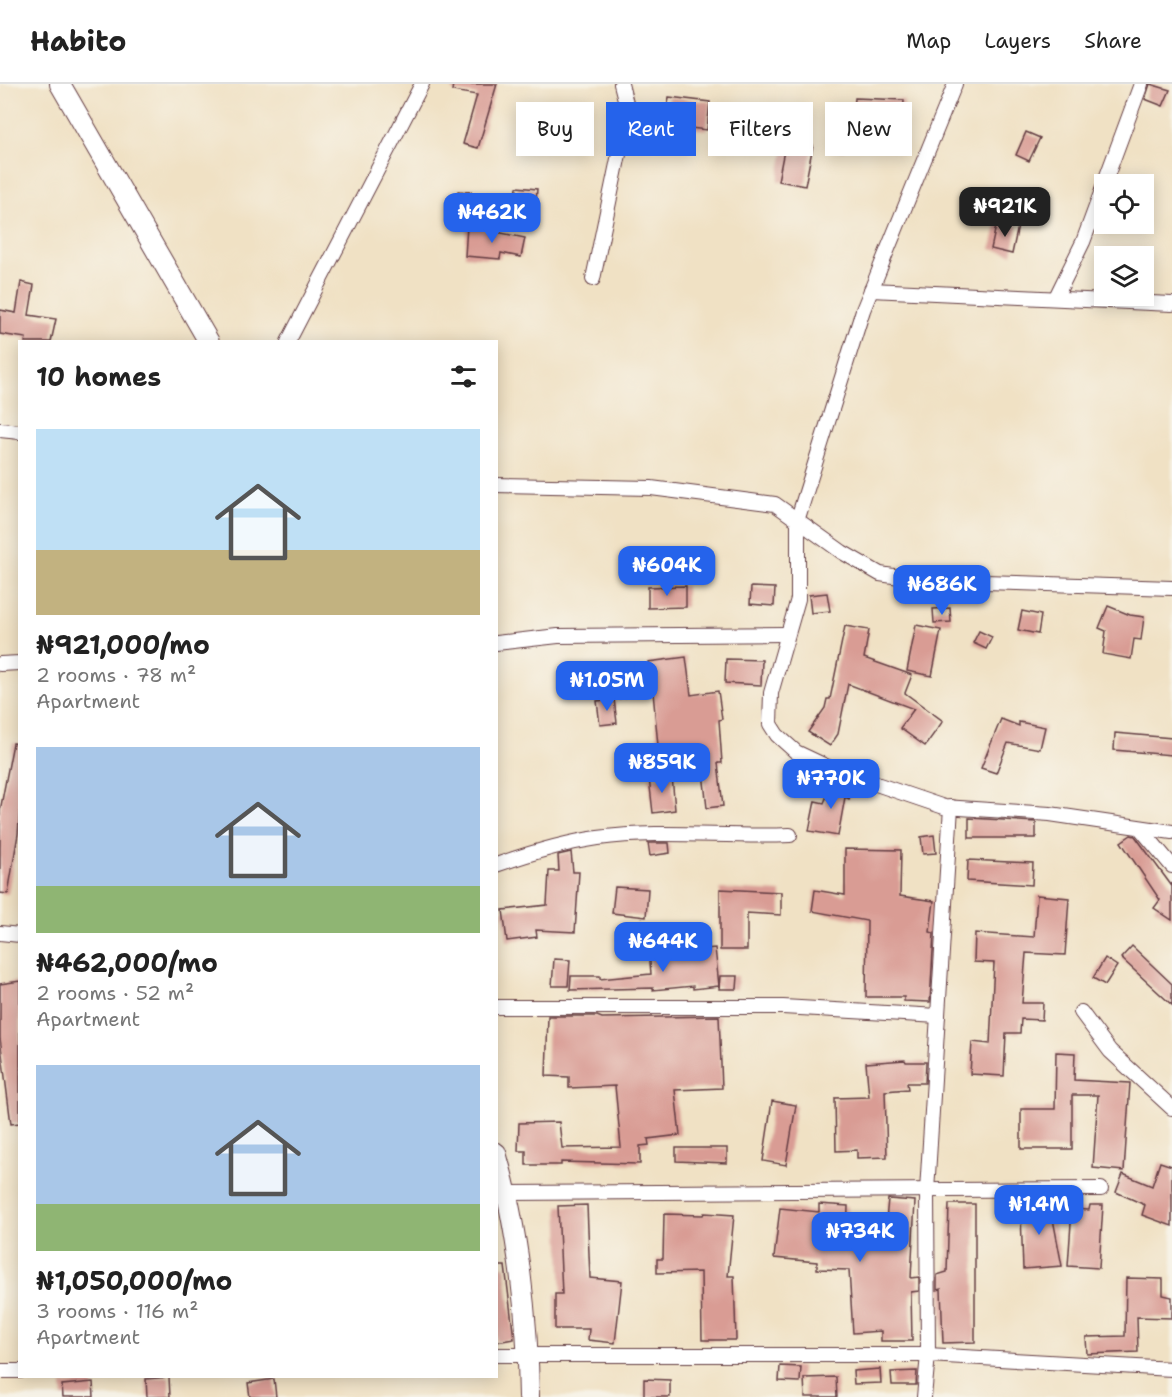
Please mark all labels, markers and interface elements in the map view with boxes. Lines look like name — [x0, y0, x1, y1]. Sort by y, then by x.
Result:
text: Habito — [30, 22, 126, 60]
text: Map — [906, 27, 951, 55]
text: Layers — [984, 27, 1051, 55]
text: Share — [1084, 27, 1142, 55]
chip: Buy — [516, 102, 594, 156]
chip: Rent — [606, 102, 696, 156]
chip: Filters — [708, 102, 813, 156]
chip: New — [825, 102, 912, 156]
map controls — [1094, 174, 1154, 306]
button: locate — [1094, 174, 1154, 234]
pin: ₦921K — [963, 187, 1047, 238]
pin: ₦462K — [450, 193, 534, 244]
text: ₦921K — [973, 193, 1037, 219]
text: ₦462K — [458, 199, 526, 225]
button: layers — [1094, 246, 1154, 306]
text: 10 homes — [36, 359, 161, 394]
icon: filters — [447, 360, 480, 393]
icon: home — [204, 468, 312, 576]
pin: ₦604K — [625, 546, 709, 597]
text: ₦604K — [632, 552, 702, 578]
pin: ₦686K — [900, 565, 984, 616]
text: ₦686K — [907, 571, 977, 597]
text: ₦921,000/mo — [36, 627, 210, 662]
pin: ₦1.05M — [558, 661, 656, 712]
text: 2 rooms · 78 m² — [36, 662, 196, 688]
text: ₦1.05M — [570, 667, 644, 693]
text: Apartment — [36, 688, 140, 714]
pin: ₦859K — [620, 743, 704, 794]
text: ₦859K — [628, 749, 696, 775]
pin: ₦770K — [789, 759, 873, 810]
text: ₦770K — [797, 765, 865, 791]
icon: home — [204, 786, 312, 894]
pin: ₦644K — [621, 922, 705, 973]
text: ₦644K — [628, 928, 698, 954]
text: ₦462,000/mo — [36, 945, 218, 980]
text: 2 rooms · 52 m² — [36, 980, 194, 1006]
text: Apartment — [36, 1006, 140, 1032]
icon: home — [204, 1104, 312, 1212]
pin: ₦1.4M — [997, 1185, 1081, 1236]
text: ₦1.4M — [1008, 1191, 1070, 1217]
pin: ₦734K — [818, 1212, 902, 1263]
text: ₦734K — [826, 1218, 894, 1244]
text: ₦1,050,000/mo — [36, 1263, 233, 1298]
text: 3 rooms · 116 m² — [36, 1298, 198, 1324]
text: Apartment — [36, 1324, 140, 1350]

